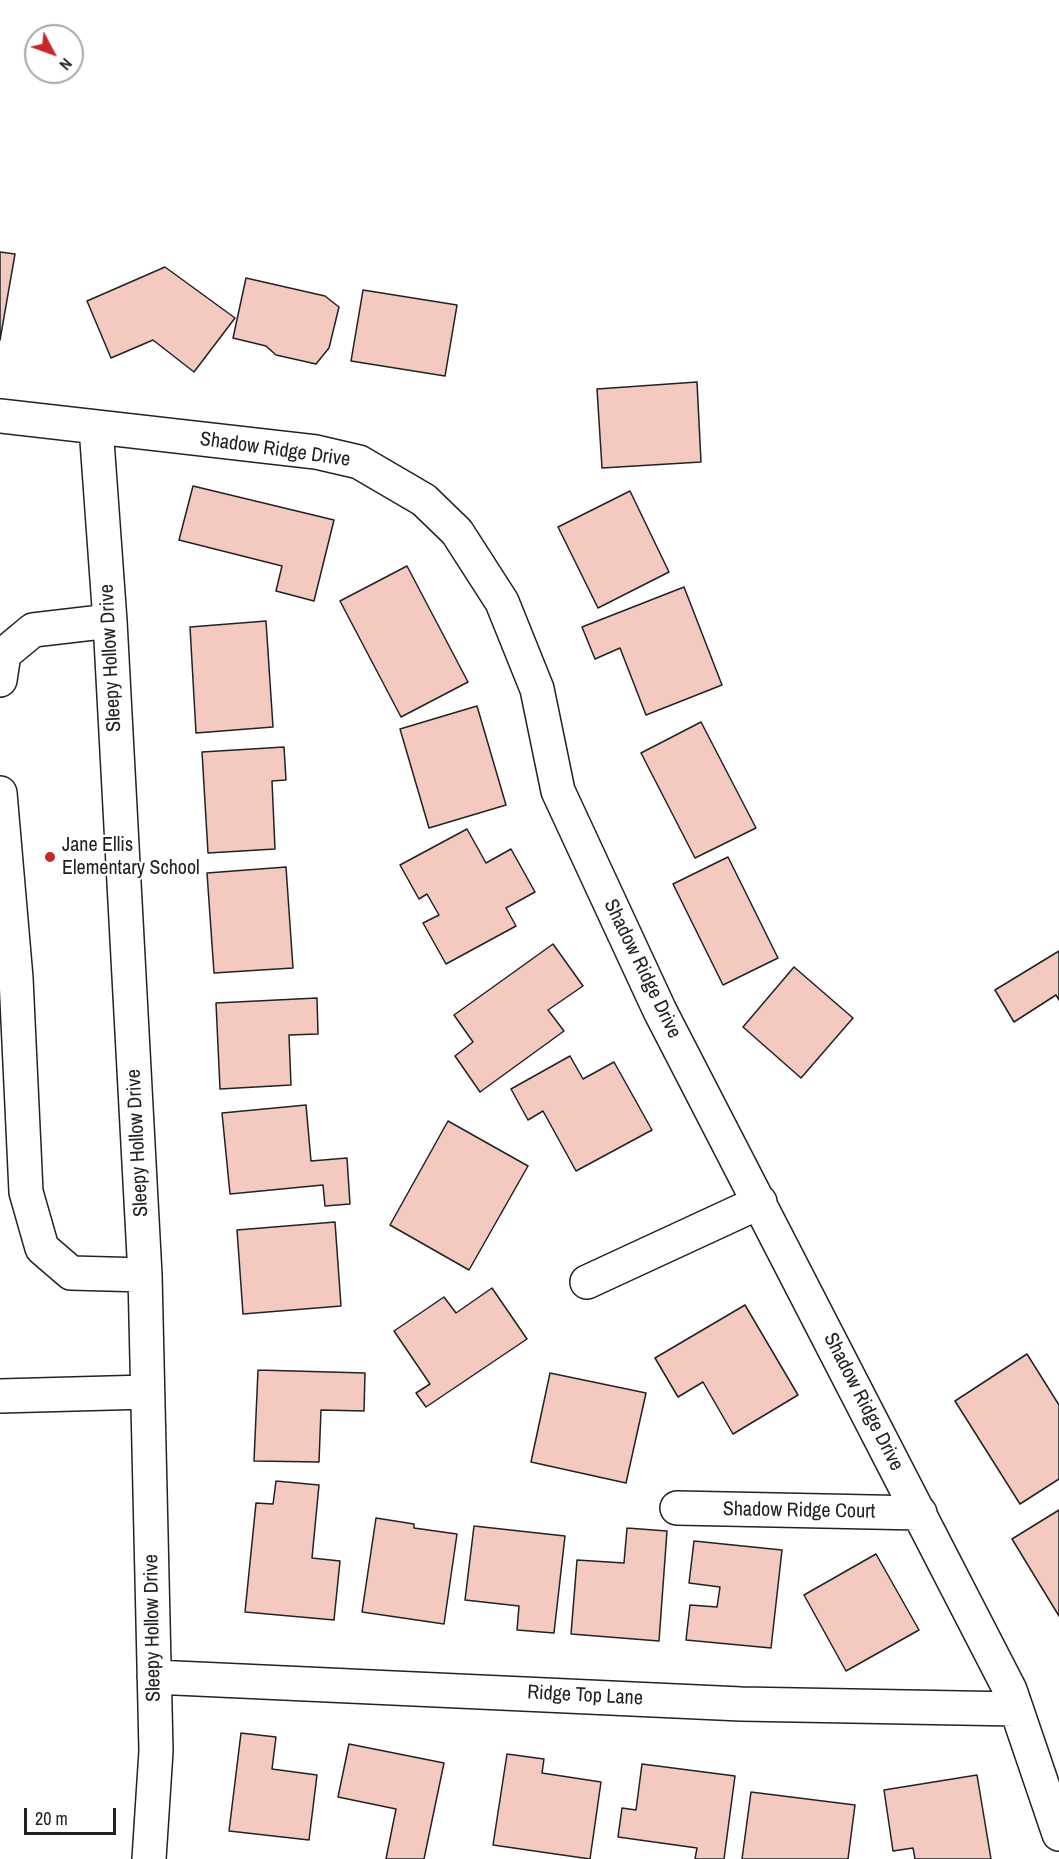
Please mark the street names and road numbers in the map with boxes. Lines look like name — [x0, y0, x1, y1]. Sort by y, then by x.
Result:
street label: Shadow Ridge Drive — [198, 428, 352, 472]
street label: Sleepy Hollow Drive — [95, 584, 127, 732]
street label: Shadow Ridge Drive — [598, 896, 686, 1042]
street label: Sleepy Hollow Drive — [122, 1069, 154, 1217]
street label: Shadow Ridge Drive — [818, 1329, 908, 1475]
street label: Shadow Ridge Court — [723, 1498, 875, 1524]
street label: Sleepy Hollow Drive — [140, 1554, 166, 1702]
street label: Ridge Top Lane — [527, 1681, 643, 1711]

